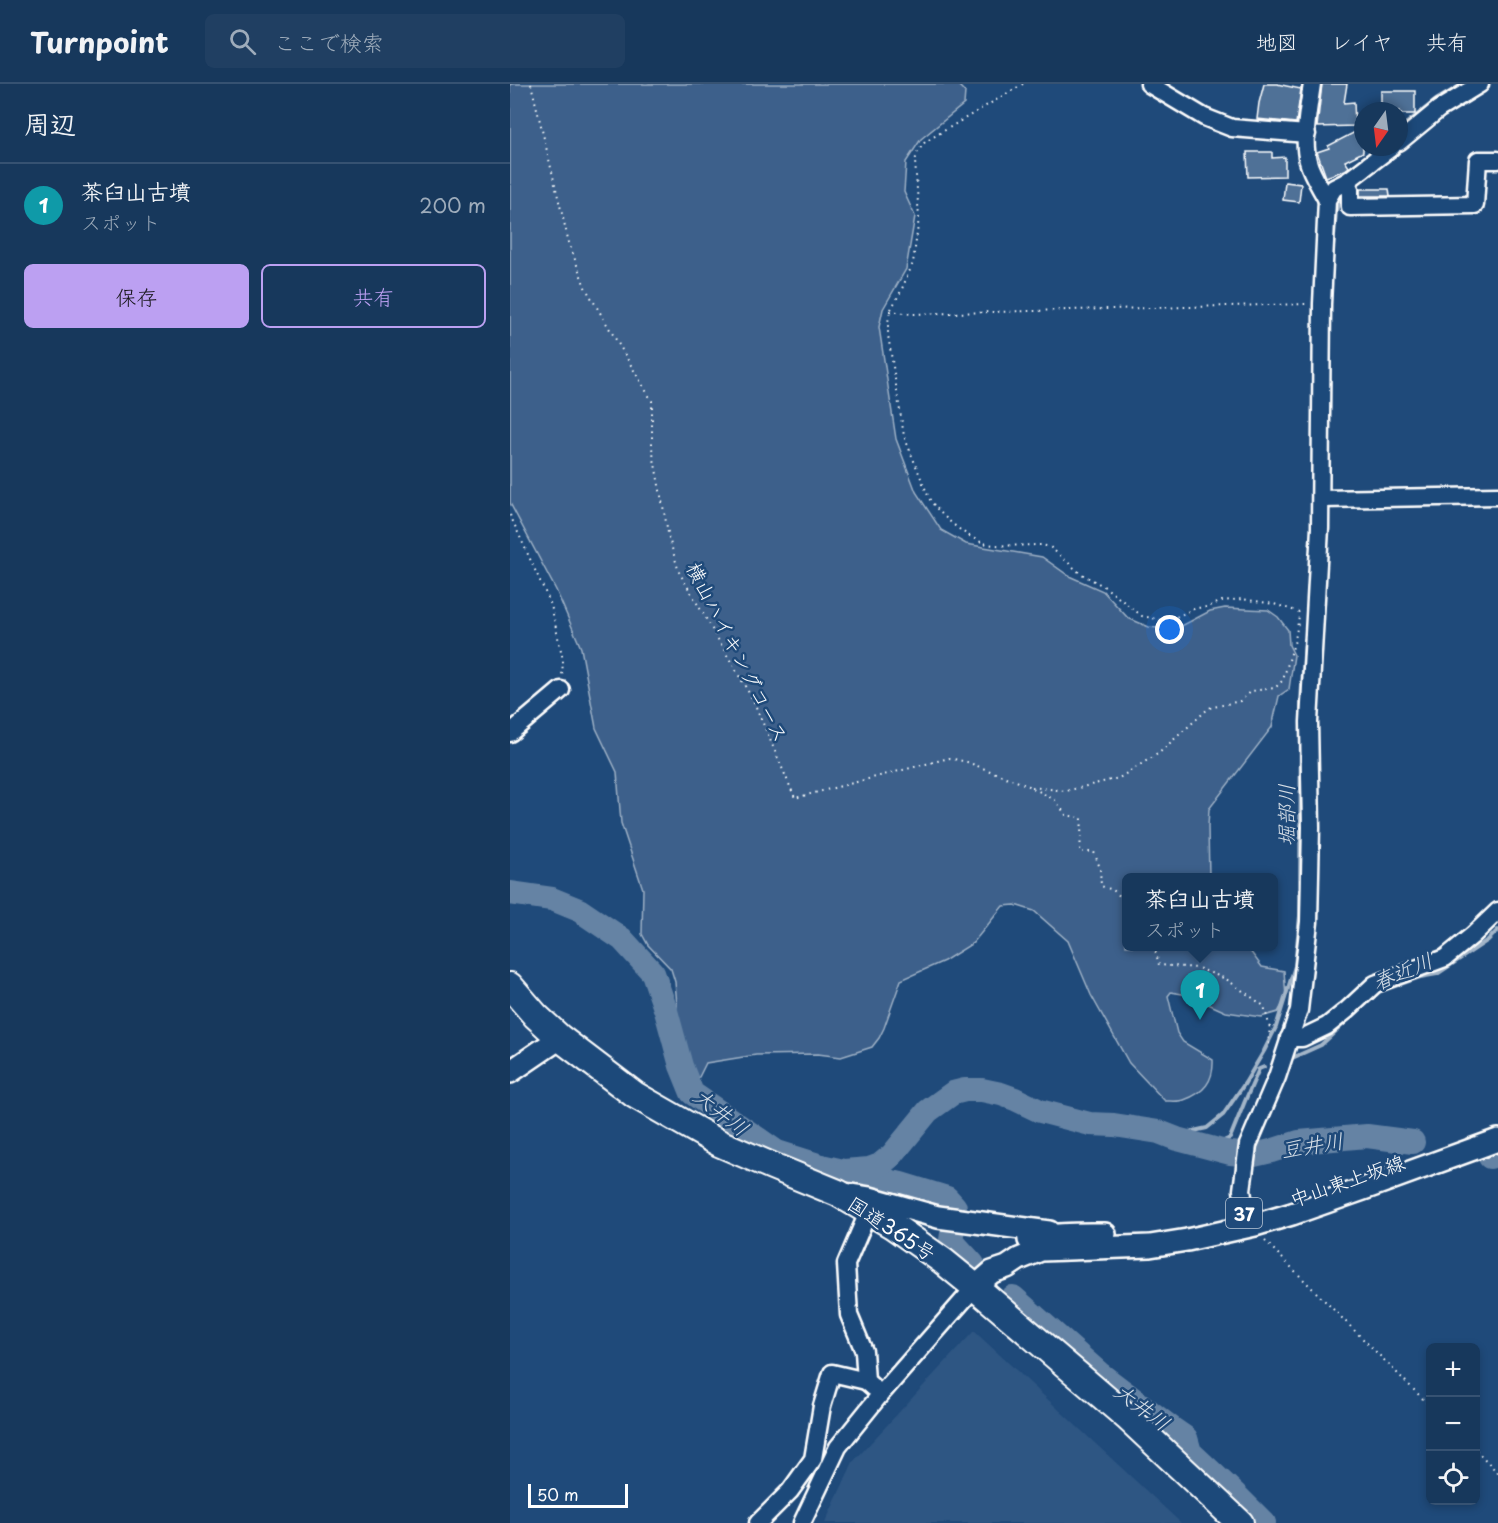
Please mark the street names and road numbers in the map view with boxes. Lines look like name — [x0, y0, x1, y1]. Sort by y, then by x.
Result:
street label: 横山ハイキングコース — [680, 557, 796, 747]
street label: 中山東上坂線 — [1285, 1146, 1409, 1214]
street label: 国道365号 — [842, 1188, 942, 1268]
road number: 37 — [1226, 1198, 1262, 1228]

